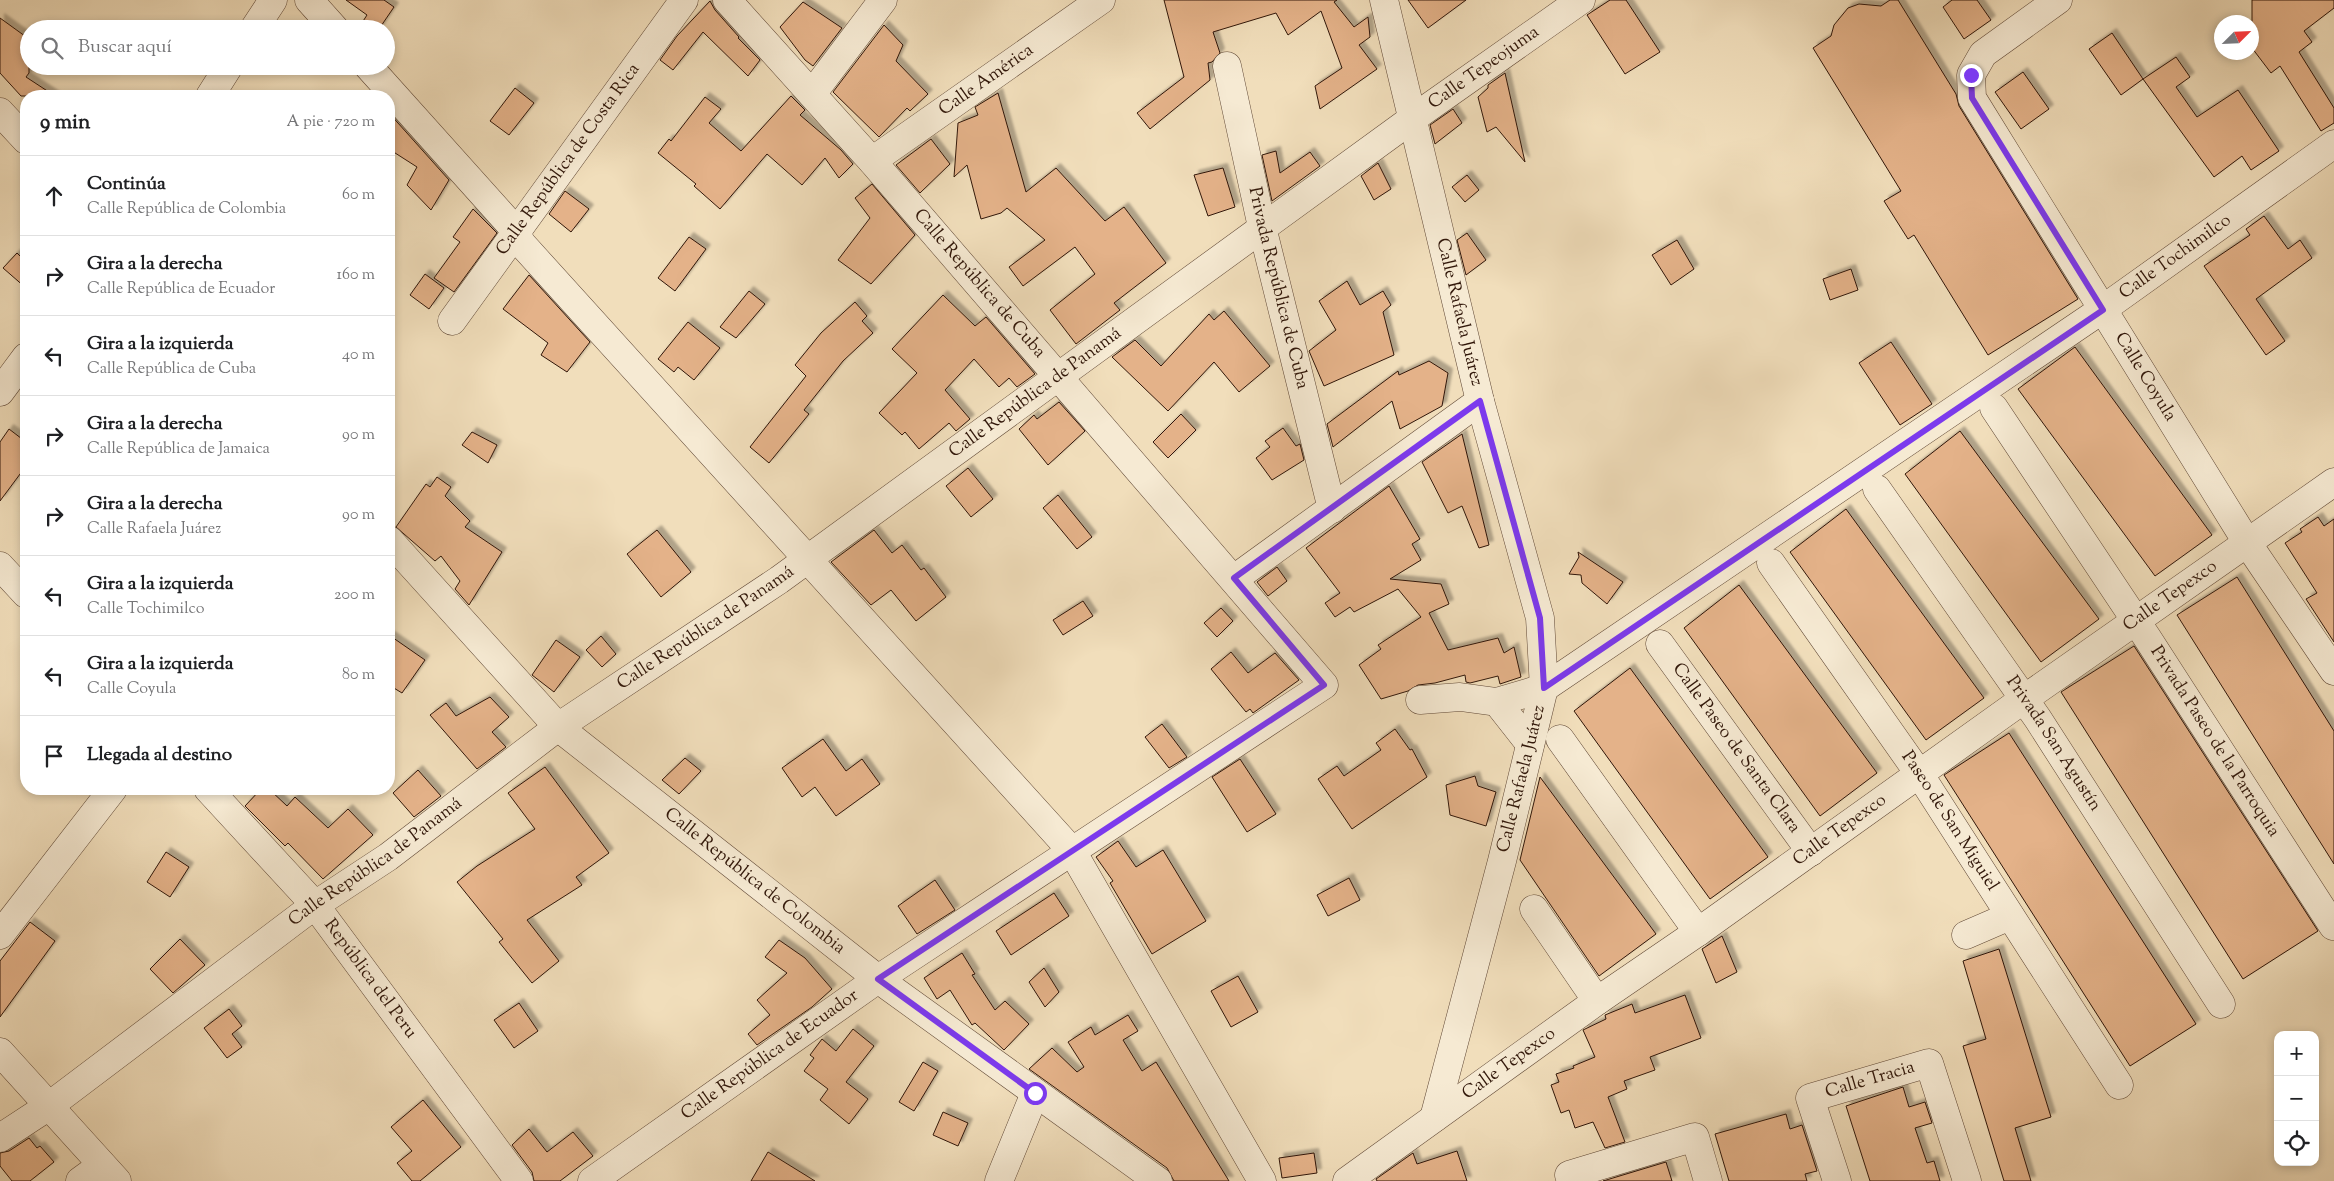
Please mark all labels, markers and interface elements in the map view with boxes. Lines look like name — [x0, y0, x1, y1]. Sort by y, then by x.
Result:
north arrow — [2214, 15, 2259, 60]
search box — [20, 20, 395, 75]
street label: Calle Tepeojuma — [1423, 20, 1545, 116]
icon: search — [38, 34, 66, 62]
text: Buscar aquí — [78, 34, 172, 61]
street label: Calle América — [934, 38, 1039, 123]
street label: Calle República de Costa Rica — [490, 58, 647, 261]
route end — [1960, 64, 1983, 87]
text: 9 min — [40, 108, 90, 138]
text: A pie · 720 m — [287, 111, 375, 134]
text: Continúa — [87, 171, 166, 198]
icon: ahead — [40, 182, 68, 210]
text: 60 m — [342, 184, 375, 207]
street label: Privada República de Cuba — [1241, 185, 1315, 392]
text: Calle República de Colombia — [87, 198, 286, 221]
street label: Calle República de Cuba — [907, 204, 1051, 364]
street label: Calle Tochimilco — [2114, 208, 2237, 306]
street label: Calle Rafaela Juárez — [1428, 236, 1489, 389]
text: Gira a la derecha — [87, 251, 222, 278]
icon: right — [40, 262, 68, 290]
text: 160 m — [337, 264, 375, 287]
text: Calle República de Ecuador — [87, 278, 275, 301]
street label: Calle República de Panamá — [944, 321, 1127, 465]
street label: Calle Coyula — [2107, 328, 2182, 427]
text: Gira a la izquierda — [87, 331, 233, 358]
icon: left — [40, 342, 68, 370]
text: 40 m — [342, 344, 375, 367]
text: Calle República de Cuba — [87, 358, 256, 381]
text: Gira a la derecha — [87, 411, 222, 438]
icon: right — [40, 422, 68, 450]
text: 90 m — [342, 424, 375, 447]
text: Calle República de Jamaica — [87, 438, 270, 461]
text: Gira a la derecha — [87, 491, 222, 518]
icon: right — [40, 502, 68, 530]
text: 90 m — [342, 504, 375, 527]
text: Calle Rafaela Juárez — [87, 518, 221, 541]
street label: Calle Tepexco — [2118, 554, 2223, 639]
street label: Calle República de Panamá — [612, 560, 800, 697]
text: Gira a la izquierda — [87, 571, 233, 598]
icon: left — [40, 582, 68, 610]
text: 200 m — [334, 584, 375, 607]
text: Calle Tochimilco — [87, 598, 204, 621]
street label: Privada Paseo de la Parroquia — [2143, 641, 2286, 843]
text: Gira a la izquierda — [87, 651, 233, 678]
street label: Calle Paseo de Santa Clara — [1665, 658, 1806, 839]
icon: left — [40, 662, 68, 690]
text: 80 m — [342, 664, 375, 687]
street label: Privada San Agustín — [1999, 671, 2107, 817]
text: Calle Coyula — [87, 678, 176, 701]
street label: Calle Rafaela Juárez — [1491, 702, 1553, 855]
icon: arrive — [40, 742, 68, 770]
text: Llegada al destino — [87, 742, 232, 769]
street label: Paseo de San Miguiel — [1894, 746, 2004, 896]
street label: Calle Tepexco — [1788, 788, 1892, 873]
street label: Calle República de Panamá — [283, 791, 468, 933]
street label: Calle República de Colombia — [658, 802, 851, 961]
street label: República del Peru — [317, 914, 423, 1044]
street label: Calle República de Ecuador — [676, 983, 864, 1127]
street label: Calle Tepexco — [1457, 1021, 1562, 1107]
map controls — [2274, 1031, 2319, 1166]
button: + — [2274, 1031, 2319, 1076]
street label: Calle Tracia — [1822, 1055, 1918, 1106]
button: − — [2274, 1076, 2319, 1121]
route start — [1024, 1082, 1047, 1105]
button: locate — [2274, 1121, 2319, 1166]

